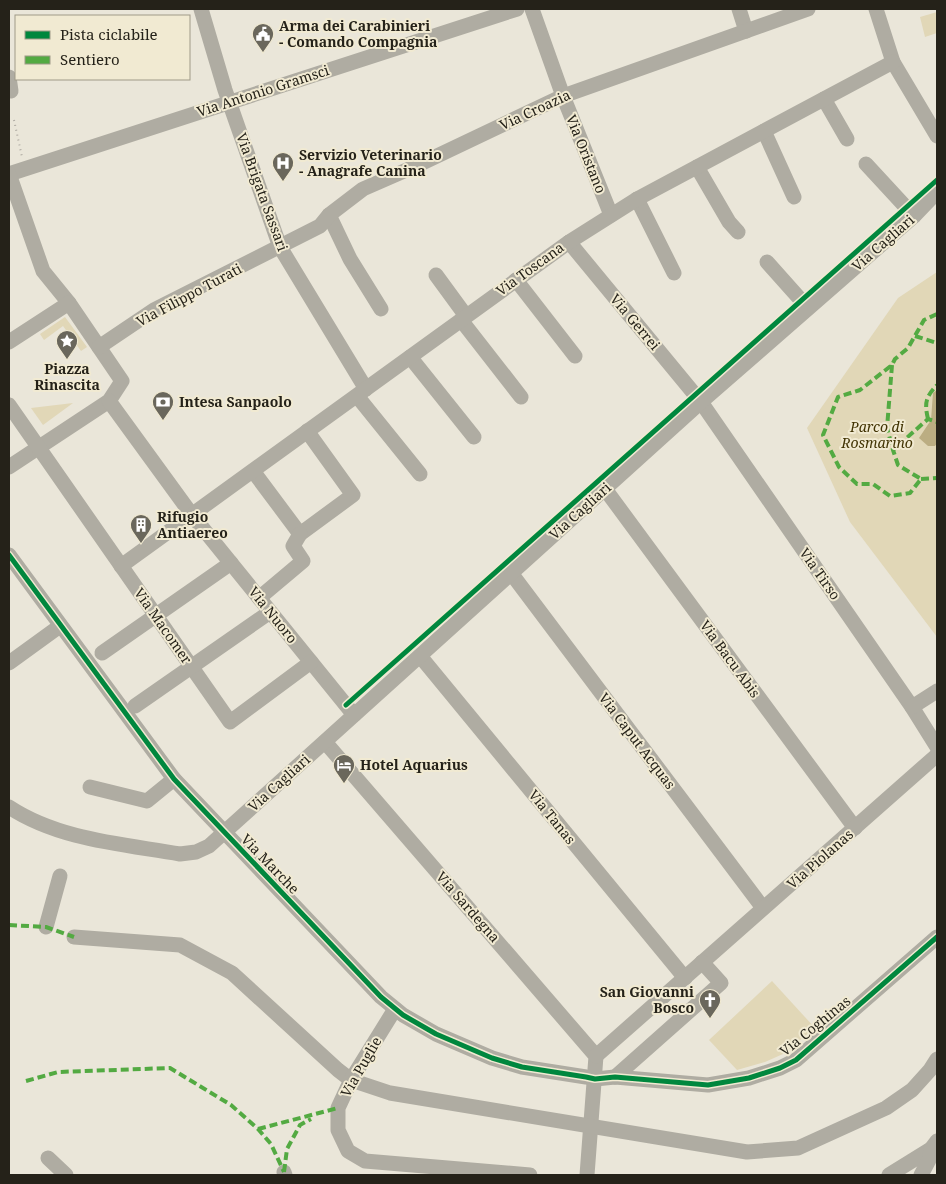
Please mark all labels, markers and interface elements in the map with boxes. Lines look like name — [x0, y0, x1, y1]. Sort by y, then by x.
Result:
legend — [15, 15, 190, 80]
place label: Arma dei Carabinieri - Comando Compagnia — [279, 16, 438, 51]
public building icon: Arma dei Carabinieri - Comando Compagnia — [251, 22, 275, 53]
text: Pista ciclabile — [60, 24, 158, 44]
text: Sentiero — [60, 49, 120, 69]
street label: Via Antonio Gramsci — [194, 60, 332, 121]
street label: Via Croazia — [496, 85, 573, 134]
street label: Via Oristano — [562, 112, 611, 196]
street label: Via Brigata Sassari — [232, 130, 293, 254]
place label: Servizio Veterinario - Anagrafe Canina — [299, 145, 442, 180]
hospital icon: Servizio Veterinario - Anagrafe Canina — [271, 151, 295, 182]
street label: Via Cagliari — [847, 210, 918, 275]
street label: Via Toscana — [492, 238, 568, 300]
street label: Via Filippo Turati — [133, 258, 245, 330]
street label: Via Gerrei — [606, 289, 665, 354]
place icon: Piazza Rinascita — [55, 329, 79, 360]
place label: Piazza Rinascita — [34, 359, 100, 394]
bank icon: Intesa Sanpaolo — [151, 390, 175, 421]
place label: Intesa Sanpaolo — [179, 392, 292, 411]
park label: Parco di Rosmarino — [840, 417, 913, 452]
street label: Via Cagliari — [545, 477, 615, 544]
place label: Rifugio Antiaereo — [157, 507, 228, 542]
building icon: Rifugio Antiaereo — [129, 513, 153, 544]
street label: Via Tirso — [796, 544, 845, 604]
street label: Via Nuoro — [245, 582, 302, 647]
street label: Via Macomer — [130, 584, 197, 668]
street label: Via Bacu Abis — [696, 616, 765, 701]
street label: Via Caput Acquas — [595, 689, 680, 793]
street label: Via Cagliari — [244, 749, 314, 816]
hotel icon: Hotel Aquarius — [332, 753, 356, 784]
place label: Hotel Aquarius — [360, 755, 468, 774]
street label: Via Tanas — [525, 786, 580, 848]
street label: Via Piolanas — [783, 825, 857, 893]
street label: Via Marche — [237, 830, 304, 898]
street label: Via Sardegna — [432, 867, 505, 946]
place label: San Giovanni Bosco — [600, 982, 694, 1017]
church icon: San Giovanni Bosco — [698, 988, 722, 1019]
street label: Via Coghinas — [775, 991, 854, 1060]
street label: Via Puglie — [336, 1033, 385, 1100]

